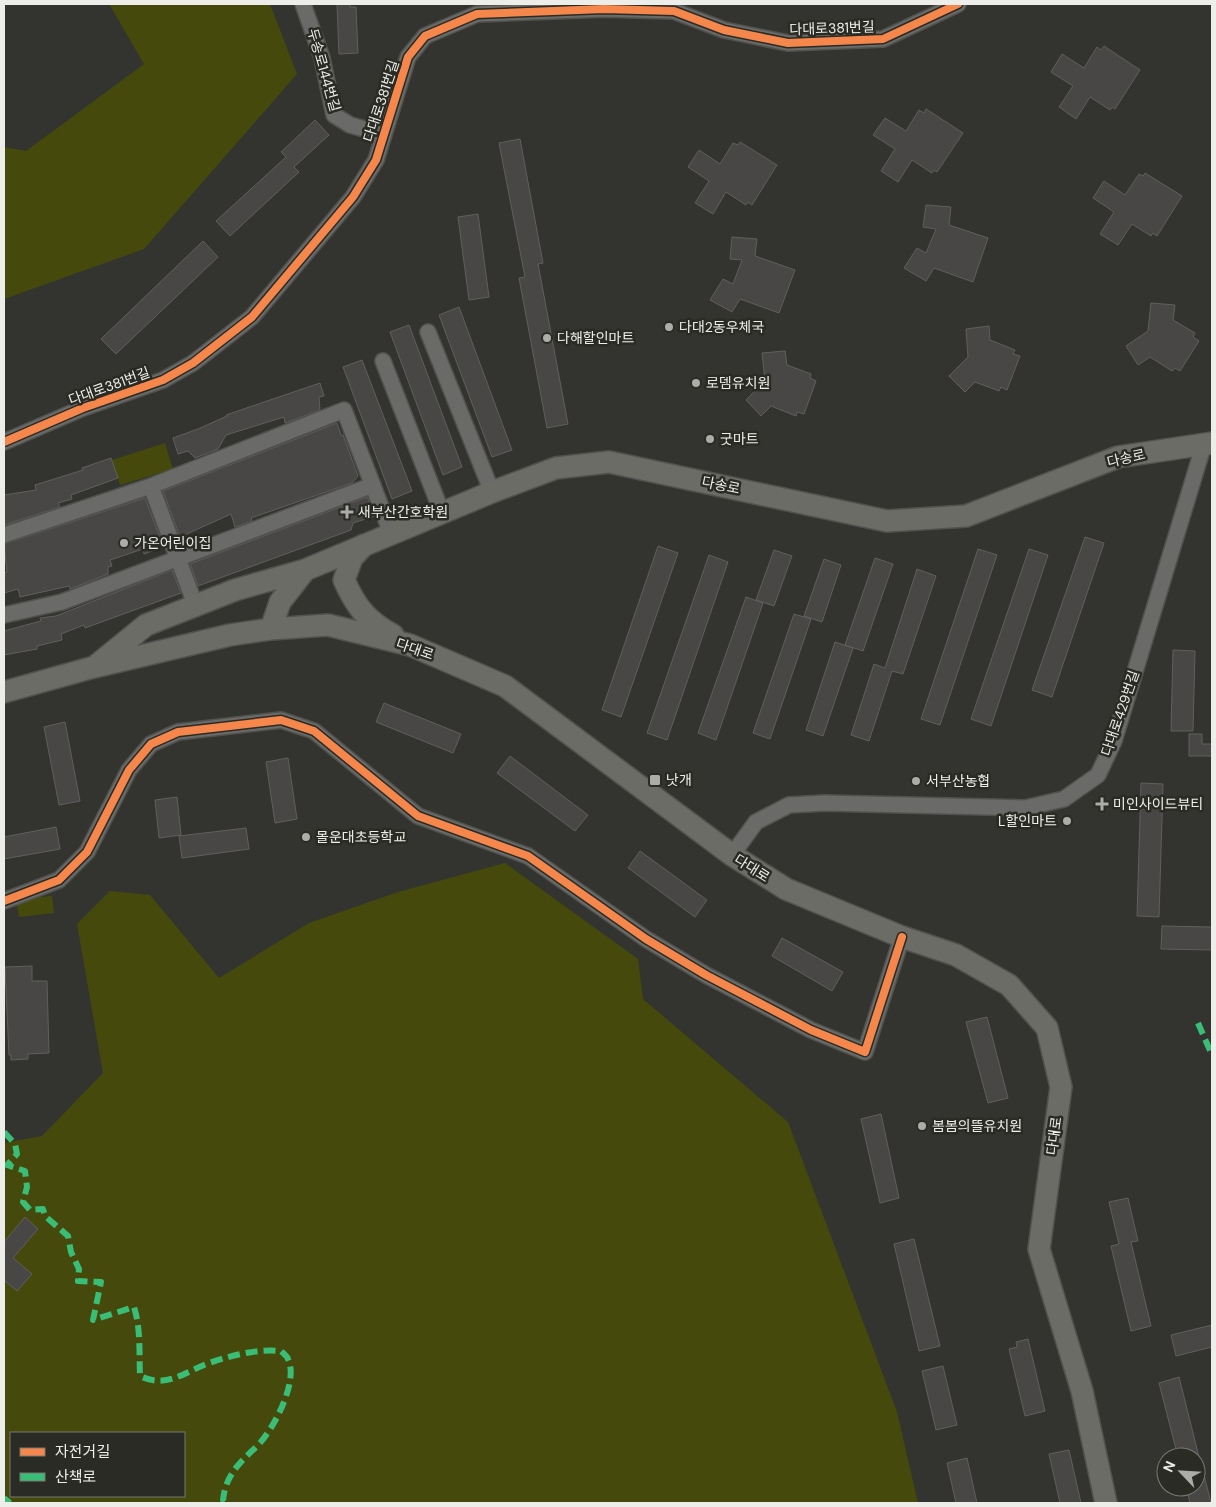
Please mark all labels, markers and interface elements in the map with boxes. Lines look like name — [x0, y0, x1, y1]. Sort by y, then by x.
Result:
street label: 다대로381번길 — [789, 18, 875, 38]
street label: 두송로144번길 — [304, 26, 344, 114]
street label: 다대로381번길 — [359, 58, 403, 144]
place label: 다대2동우체국 — [679, 318, 764, 336]
marker: 다대2동우체국 — [663, 321, 675, 333]
place label: 다해할인마트 — [557, 329, 634, 347]
marker: 다해할인마트 — [541, 332, 553, 344]
street label: 다대로381번길 — [66, 363, 152, 409]
place label: 로뎀유치원 — [706, 374, 770, 392]
marker: 로뎀유치원 — [690, 377, 702, 389]
place label: 굿마트 — [720, 430, 759, 448]
marker: 굿마트 — [704, 433, 716, 445]
street label: 다송로 — [1105, 445, 1147, 471]
street label: 다송로 — [700, 472, 742, 498]
place label: 새부산간호학원 — [358, 503, 448, 521]
marker: 새부산간호학원 — [340, 505, 354, 519]
place label: 가온어린이집 — [134, 534, 211, 552]
marker: 가온어린이집 — [118, 537, 130, 549]
street label: 다대로 — [394, 634, 436, 664]
street label: 다대로429번길 — [1097, 668, 1143, 758]
place label: 낫개 — [666, 771, 692, 789]
place label: 서부산농협 — [926, 772, 990, 790]
marker: 낫개 — [648, 773, 662, 787]
marker: 서부산농협 — [910, 775, 922, 787]
place label: 미인사이드뷰티 — [1113, 795, 1203, 813]
marker: 미인사이드뷰티 — [1095, 797, 1109, 811]
place label: L할인마트 — [998, 812, 1057, 830]
marker: L할인마트 — [1061, 815, 1073, 827]
place label: 몰운대초등학교 — [316, 828, 406, 846]
marker: 몰운대초등학교 — [300, 831, 312, 843]
street label: 다대로 — [731, 850, 773, 886]
street label: 다대로 — [1042, 1115, 1066, 1156]
place label: 봄봄의뜰유치원 — [932, 1117, 1022, 1135]
marker: 봄봄의뜰유치원 — [916, 1120, 928, 1132]
legend — [10, 1432, 185, 1497]
text: 자전거길 — [55, 1442, 110, 1462]
north arrow — [1156, 1447, 1206, 1497]
text: N — [1159, 1458, 1180, 1475]
text: 산책로 — [55, 1467, 96, 1487]

